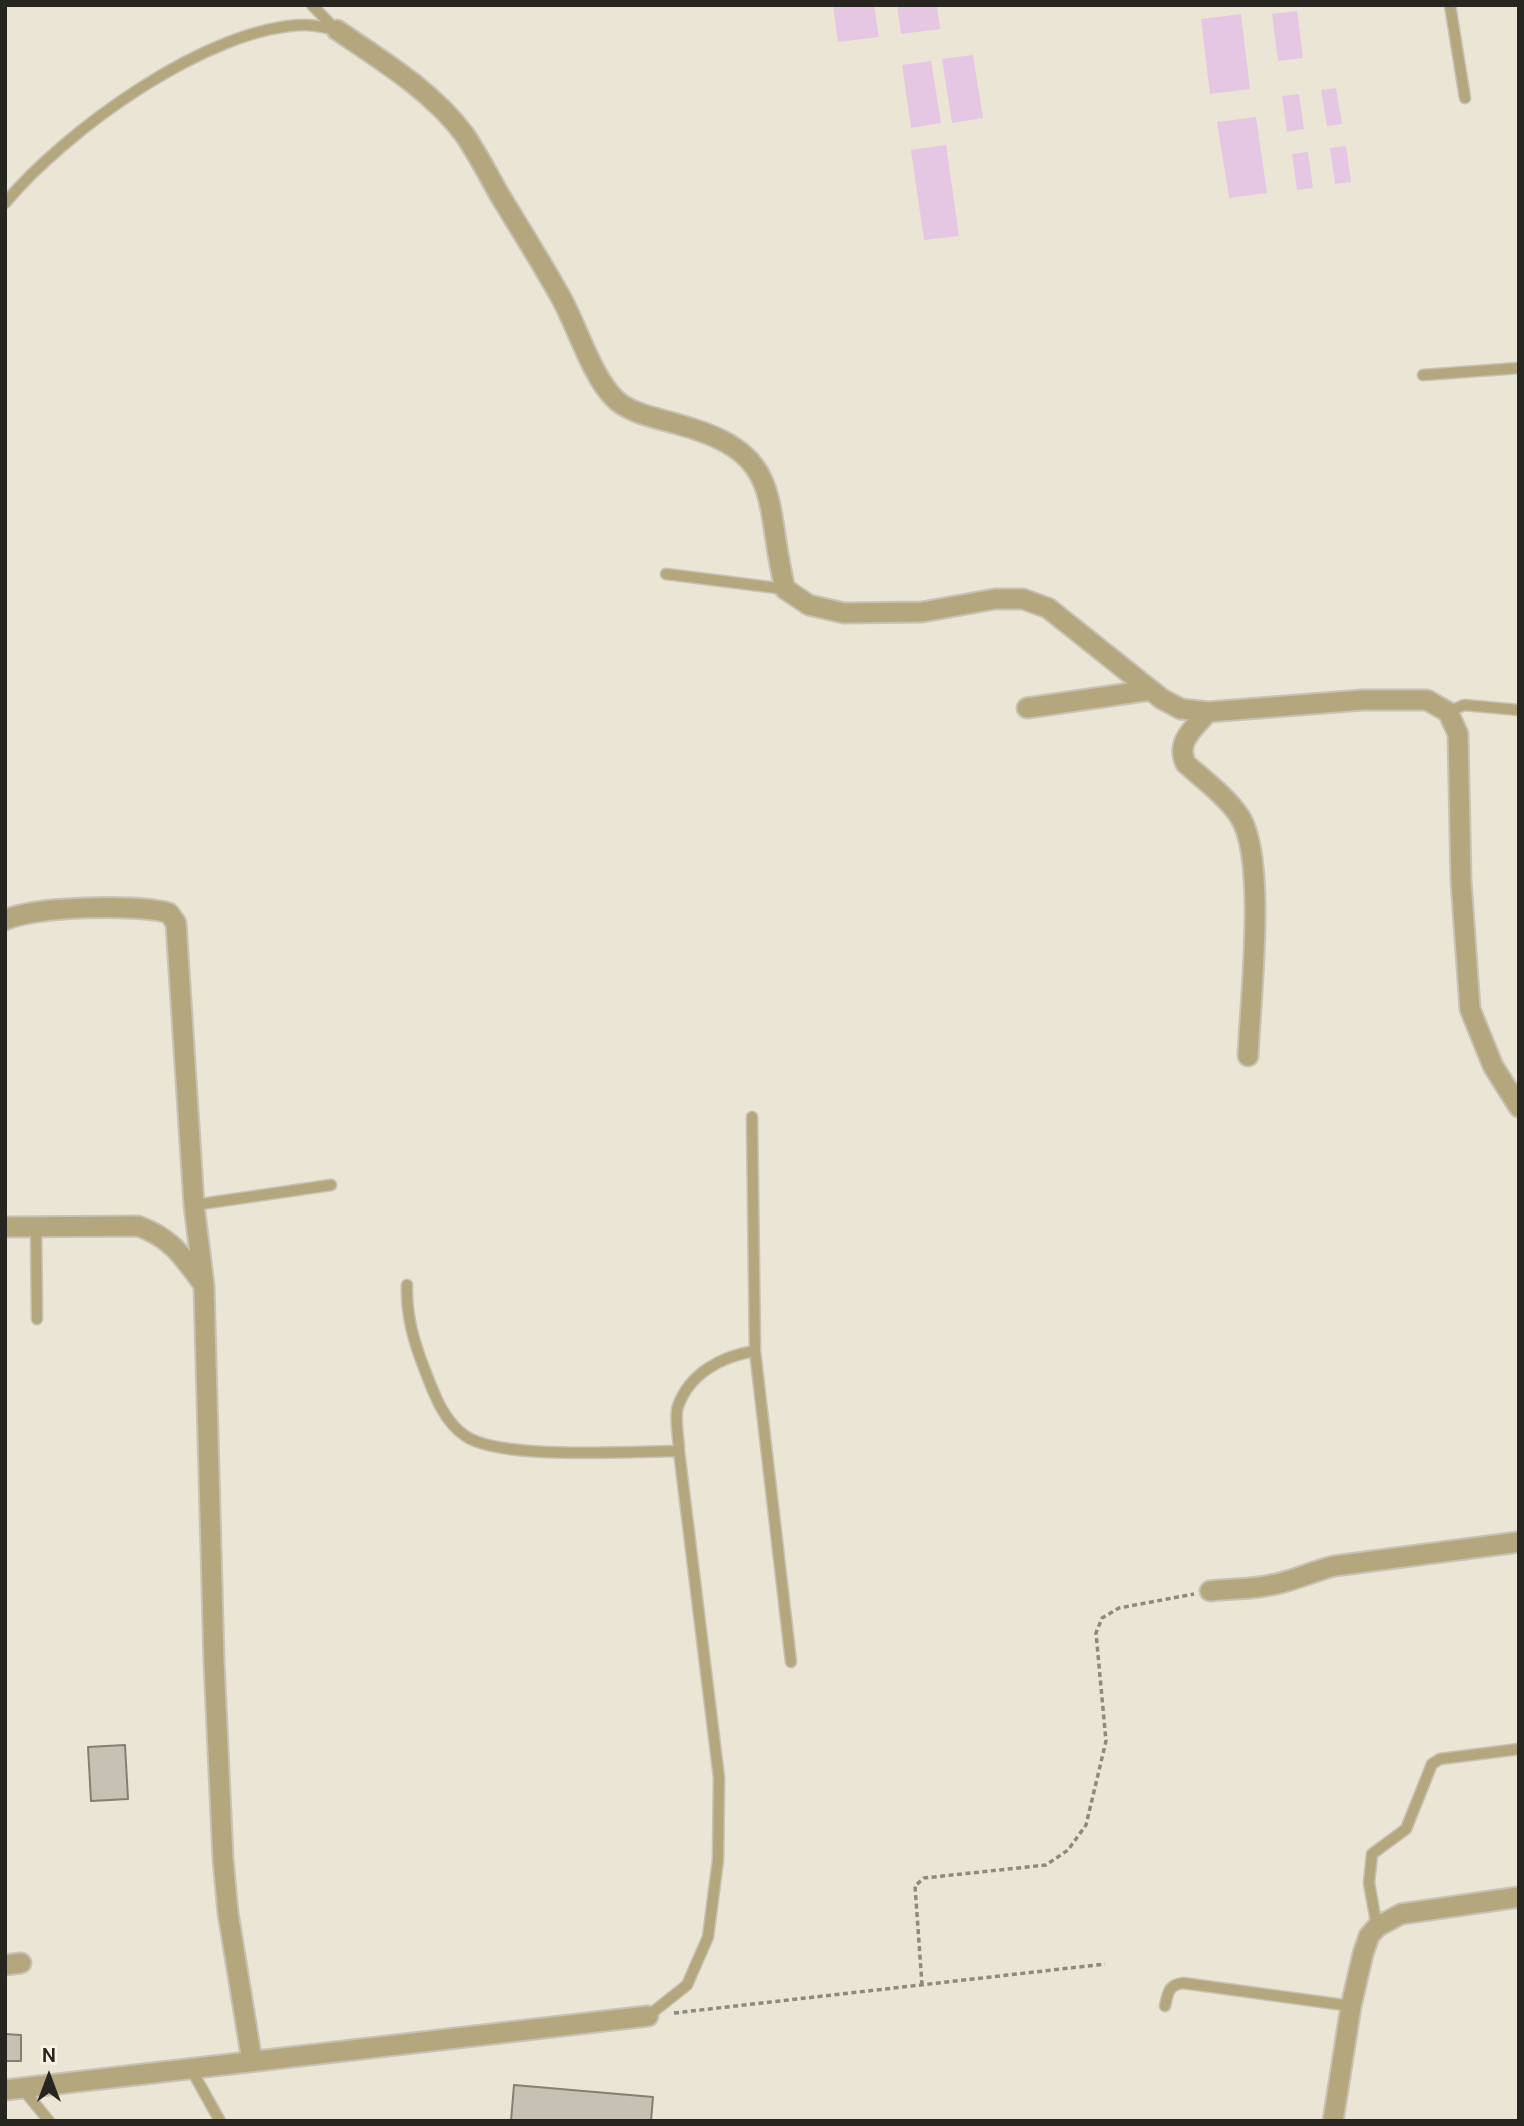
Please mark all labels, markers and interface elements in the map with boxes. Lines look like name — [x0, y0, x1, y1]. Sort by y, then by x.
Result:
north arrow — [14, 2042, 84, 2112]
text: N — [42, 2043, 56, 2068]

